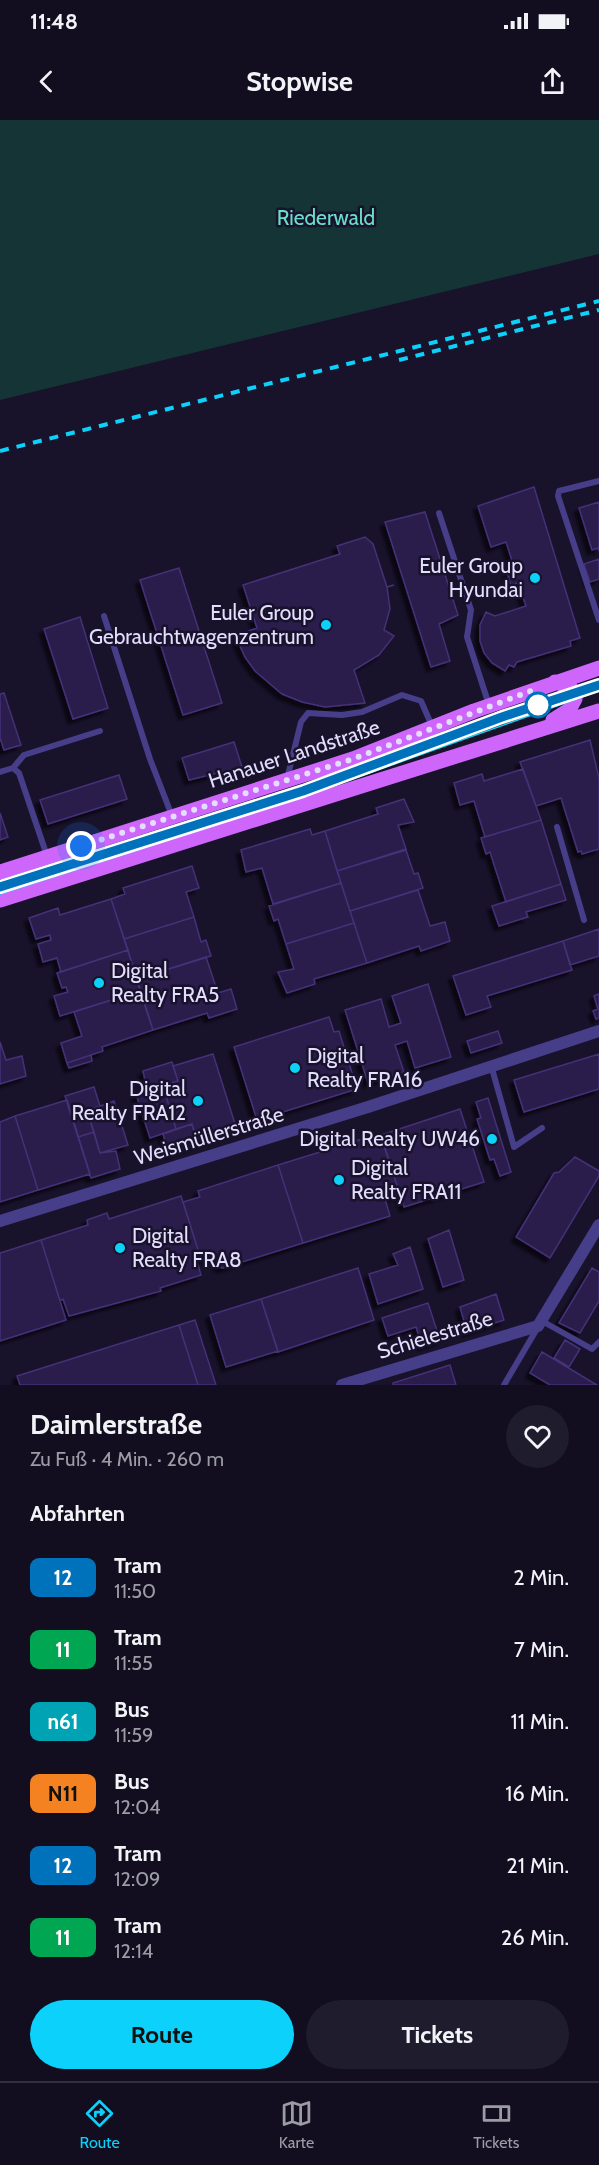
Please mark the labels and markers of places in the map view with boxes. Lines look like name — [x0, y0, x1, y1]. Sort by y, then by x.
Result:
place label: Euler Group Hyundai — [419, 553, 523, 602]
marker: Euler Group Hyundai — [528, 571, 542, 585]
place label: Euler Group Gebrauchtwagenzentrum — [89, 600, 314, 649]
marker: Euler Group Gebrauchtwagenzentrum — [319, 618, 333, 632]
unlabelled marker — [525, 692, 551, 718]
place label: Digital Realty FRA5 — [111, 958, 219, 1007]
marker: Digital Realty FRA5 — [92, 976, 106, 990]
place label: Digital Realty FRA16 — [307, 1043, 422, 1092]
marker: Digital Realty FRA16 — [288, 1061, 302, 1075]
place label: Digital Realty FRA12 — [72, 1076, 186, 1125]
marker: Digital Realty FRA12 — [191, 1094, 205, 1108]
place label: Digital Realty UW46 — [299, 1126, 480, 1151]
marker: Digital Realty UW46 — [485, 1132, 499, 1146]
place label: Digital Realty FRA11 — [351, 1155, 461, 1204]
marker: Digital Realty FRA11 — [332, 1173, 346, 1187]
place label: Digital Realty FRA8 — [132, 1223, 242, 1272]
marker: Digital Realty FRA8 — [113, 1241, 127, 1255]

